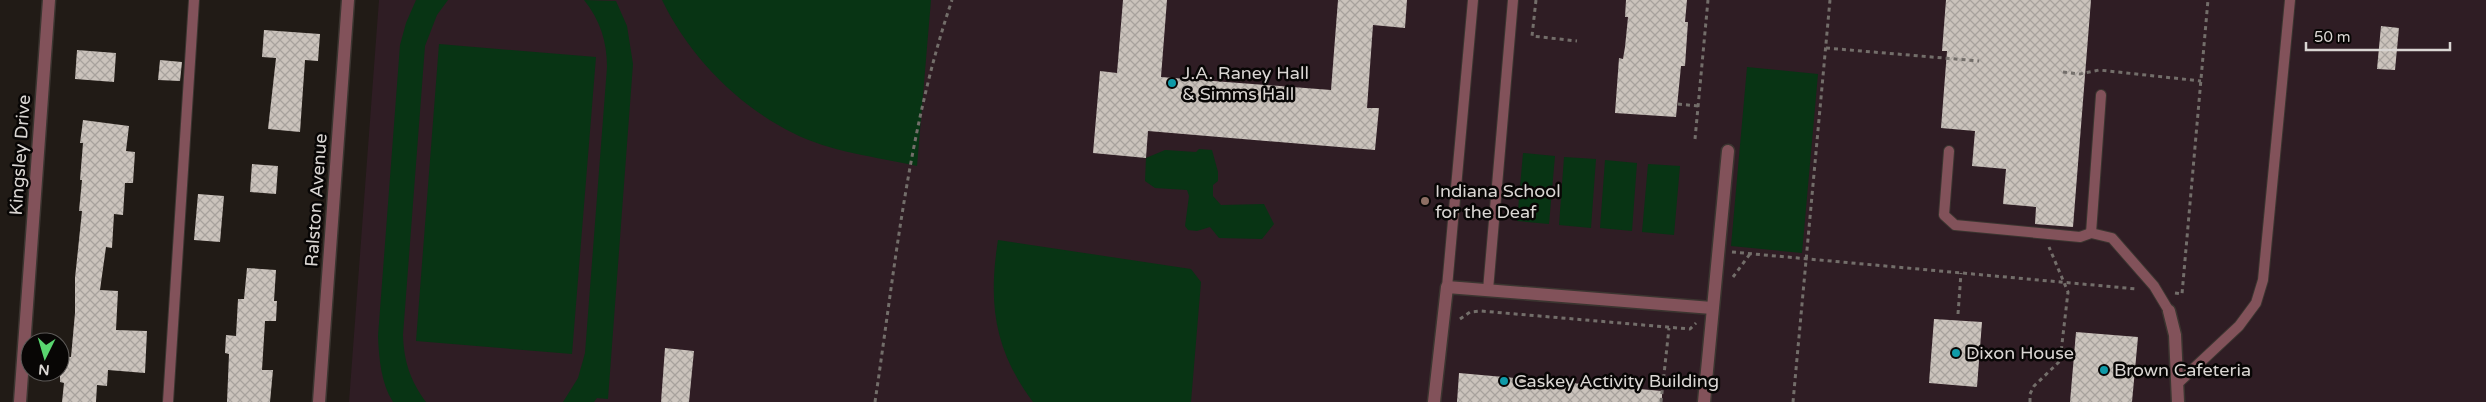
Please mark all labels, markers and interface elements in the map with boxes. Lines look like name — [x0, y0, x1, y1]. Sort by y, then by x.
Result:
scale bar — [2306, 20, 2450, 52]
text: 50 m — [2314, 28, 2351, 46]
place label: J.A. Raney Hall & Simms Hall — [1182, 62, 1309, 105]
marker: J.A. Raney Hall & Simms Hall — [1166, 77, 1178, 89]
street label: Kingsley Drive — [5, 94, 35, 216]
street label: Ralston Avenue — [300, 133, 332, 267]
place label: Indiana School for the Deaf — [1435, 180, 1561, 223]
marker: Indiana School for the Deaf — [1419, 195, 1431, 207]
north arrow — [20, 332, 70, 382]
place label: Dixon House — [1966, 342, 2074, 364]
marker: Dixon House — [1950, 347, 1962, 359]
place label: Brown Cafeteria — [2114, 359, 2251, 381]
text: N — [38, 360, 50, 378]
marker: Brown Cafeteria — [2098, 364, 2110, 376]
place label: Caskey Activity Building — [1514, 370, 1719, 392]
marker: Caskey Activity Building — [1498, 375, 1510, 387]

